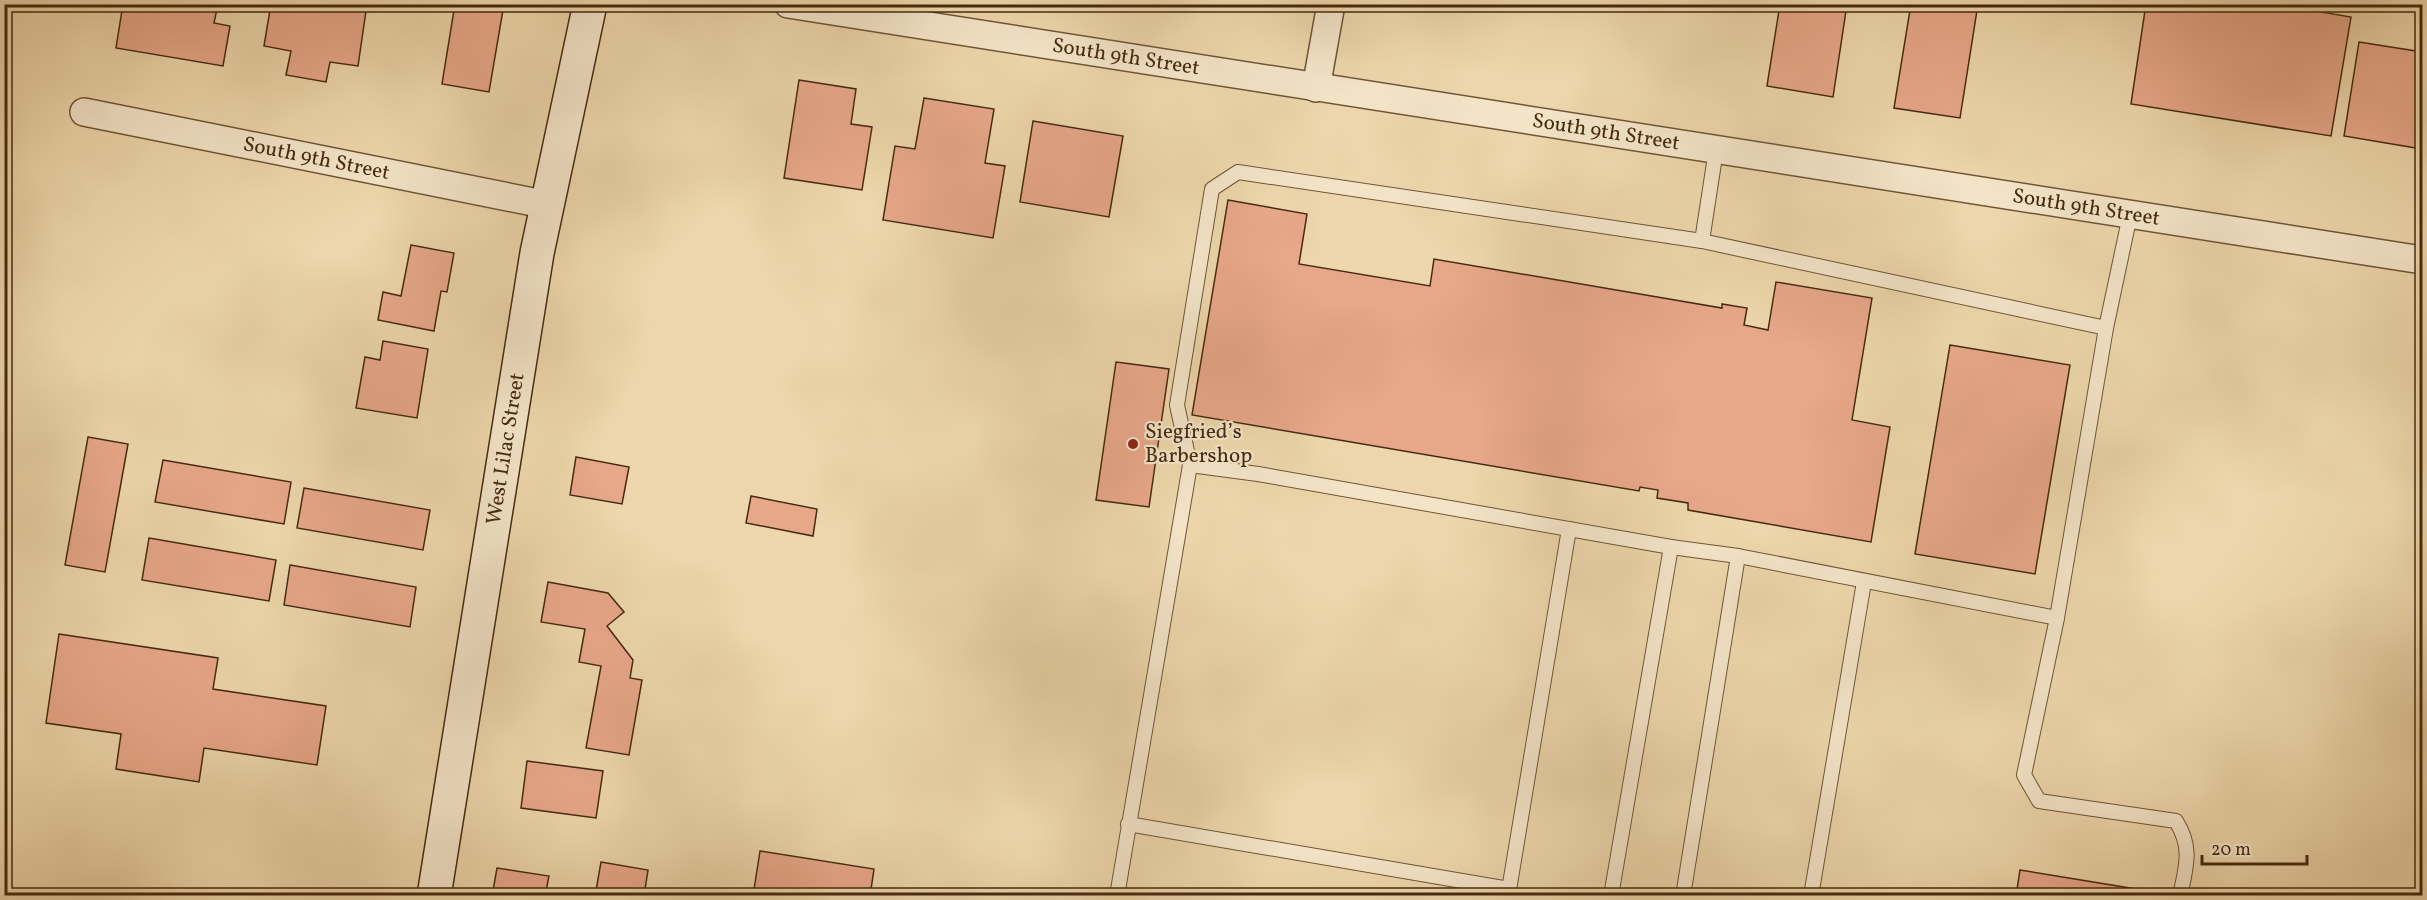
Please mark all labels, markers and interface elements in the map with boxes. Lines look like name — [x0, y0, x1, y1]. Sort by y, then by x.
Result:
street label: South 9th Street — [1050, 31, 1202, 83]
street label: South 9th Street — [1530, 106, 1682, 158]
street label: South 9th Street — [241, 130, 392, 187]
street label: South 9th Street — [2010, 182, 2162, 233]
street label: West Lilac Street — [479, 371, 532, 527]
place label: Siegfried’s Barbershop — [1145, 418, 1252, 471]
marker: Siegfried’s Barbershop — [1126, 437, 1140, 451]
scale bar — [2202, 828, 2307, 866]
text: 20 m — [2211, 838, 2251, 863]

